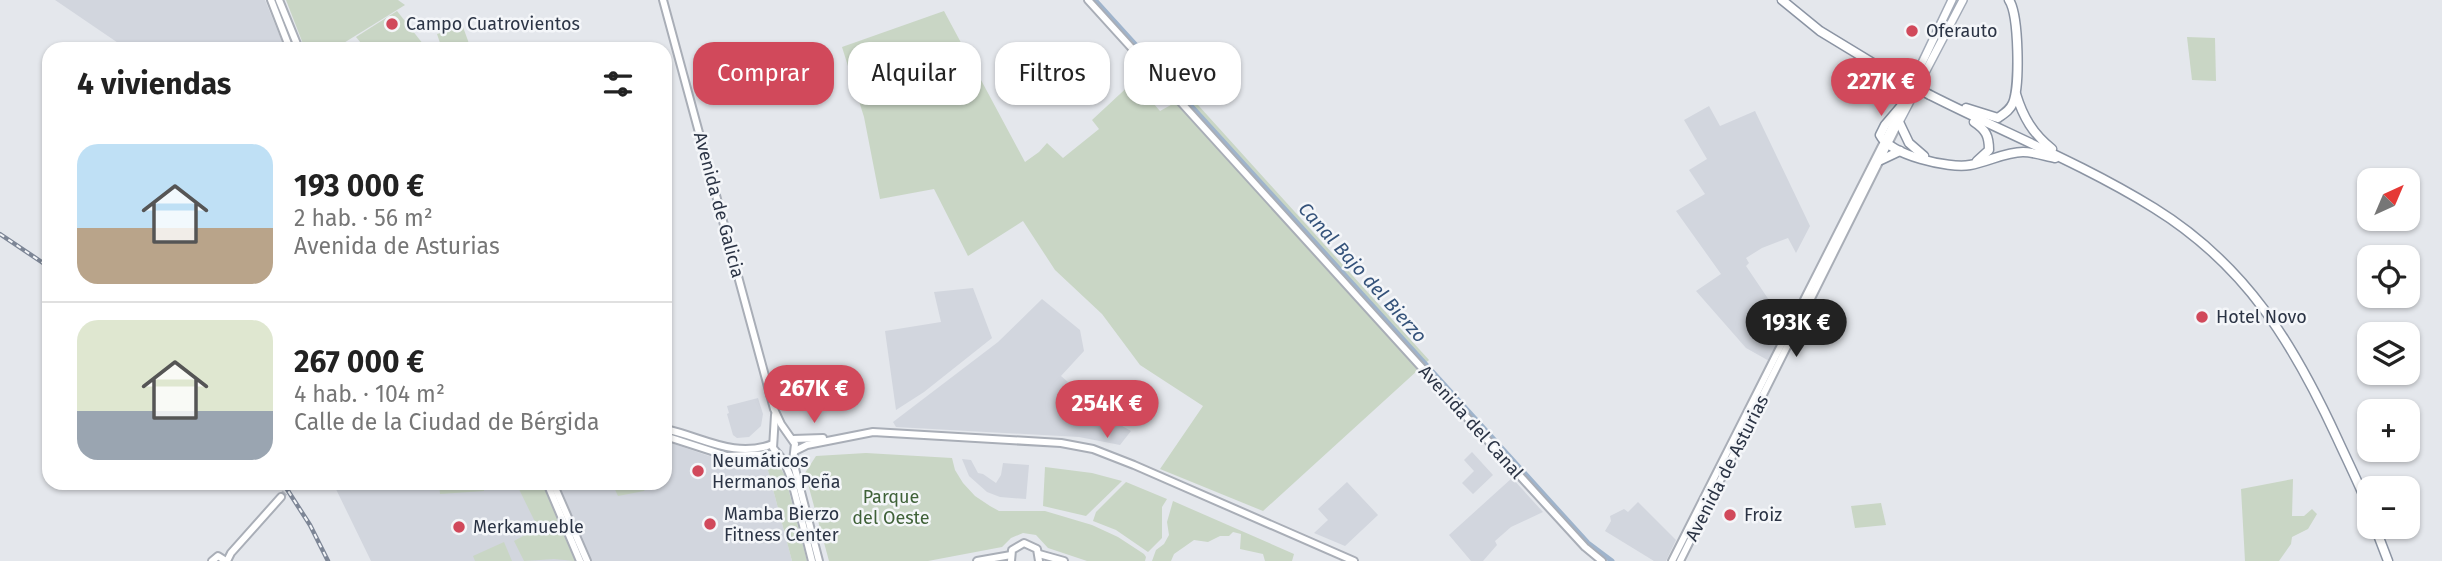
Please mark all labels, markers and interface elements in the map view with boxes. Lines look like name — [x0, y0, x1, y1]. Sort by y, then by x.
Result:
place label: Campo Cuatrovientos — [406, 13, 580, 35]
marker: Campo Cuatrovientos — [384, 16, 400, 32]
place label: Oferauto — [1926, 20, 1997, 42]
marker: Oferauto — [1904, 23, 1920, 39]
chip: Comprar — [693, 42, 834, 105]
chip: Alquilar — [848, 42, 981, 105]
chip: Filtros — [995, 42, 1110, 105]
chip: Nuevo — [1124, 42, 1241, 105]
pin: 227K € — [1824, 58, 1938, 118]
icon: filters — [599, 65, 637, 103]
text: 4 viviendas — [77, 66, 231, 102]
text: 227K € — [1847, 67, 1915, 95]
street label: Avenida de Galicia — [689, 130, 749, 280]
text: 193 000 € — [294, 168, 424, 204]
north arrow — [2357, 168, 2420, 231]
map controls — [2357, 168, 2420, 539]
icon: home — [133, 172, 217, 256]
water label: Canal Bajo del Bierzo — [1294, 198, 1432, 347]
text: 2 hab. · 56 m² — [294, 204, 433, 232]
text: Avenida de Asturias — [294, 232, 500, 260]
button: locate — [2357, 245, 2420, 308]
pin: 193K € — [1739, 300, 1853, 359]
place label: Hotel Novo — [2216, 306, 2307, 328]
text: 193K € — [1762, 308, 1830, 336]
marker: Hotel Novo — [2194, 309, 2210, 325]
button: layers — [2357, 322, 2420, 385]
text: 267 000 € — [294, 344, 424, 380]
icon: home — [133, 348, 217, 432]
street label: Avenida del Canal — [1414, 361, 1528, 483]
pin: 267K € — [757, 366, 871, 425]
text: 267K € — [780, 374, 848, 402]
text: 4 hab. · 104 m² — [294, 380, 445, 408]
pin: 254K € — [1050, 380, 1164, 440]
text: 254K € — [1072, 389, 1142, 417]
street label: Avenida de Asturias — [1681, 391, 1773, 545]
button: + — [2357, 399, 2420, 462]
text: Calle de la Ciudad de Bérgida — [294, 408, 600, 436]
place label: Neumáticos Hermanos Peña — [712, 450, 841, 493]
marker: Neumáticos Hermanos Peña — [690, 463, 706, 479]
button: − — [2357, 476, 2420, 539]
park label: Parque del Oeste — [852, 486, 930, 529]
place label: Mamba Bierzo Fitness Center — [724, 503, 839, 546]
place label: Froiz — [1744, 504, 1782, 526]
marker: Froiz — [1722, 507, 1738, 523]
place label: Merkamueble — [473, 516, 584, 538]
marker: Mamba Bierzo Fitness Center — [702, 516, 718, 532]
marker: Merkamueble — [451, 519, 467, 535]

